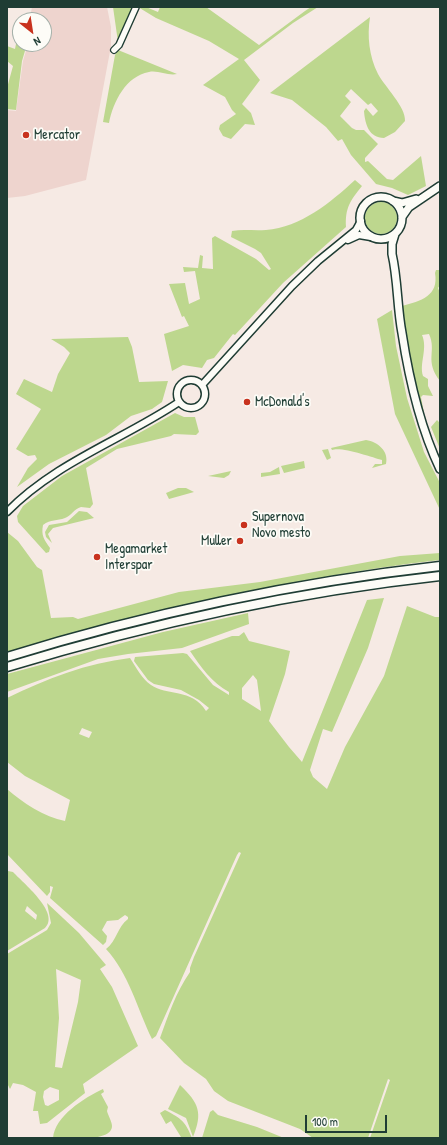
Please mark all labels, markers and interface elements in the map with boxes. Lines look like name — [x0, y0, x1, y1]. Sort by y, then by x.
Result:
north arrow — [12, 12, 52, 52]
text: N — [31, 34, 44, 49]
place label: Mercator — [34, 127, 80, 143]
marker: Mercator — [21, 130, 31, 140]
place label: McDonald's — [255, 394, 310, 410]
marker: McDonald's — [242, 397, 252, 407]
place label: Supernova Novo mesto — [252, 509, 310, 542]
marker: Supernova Novo mesto — [239, 520, 249, 530]
place label: Muller — [201, 533, 232, 549]
marker: Muller — [235, 536, 245, 546]
place label: Megamarket Interspar — [105, 541, 167, 574]
marker: Megamarket Interspar — [92, 552, 102, 562]
scale bar — [307, 1107, 389, 1133]
text: 100 m — [312, 1113, 338, 1130]

